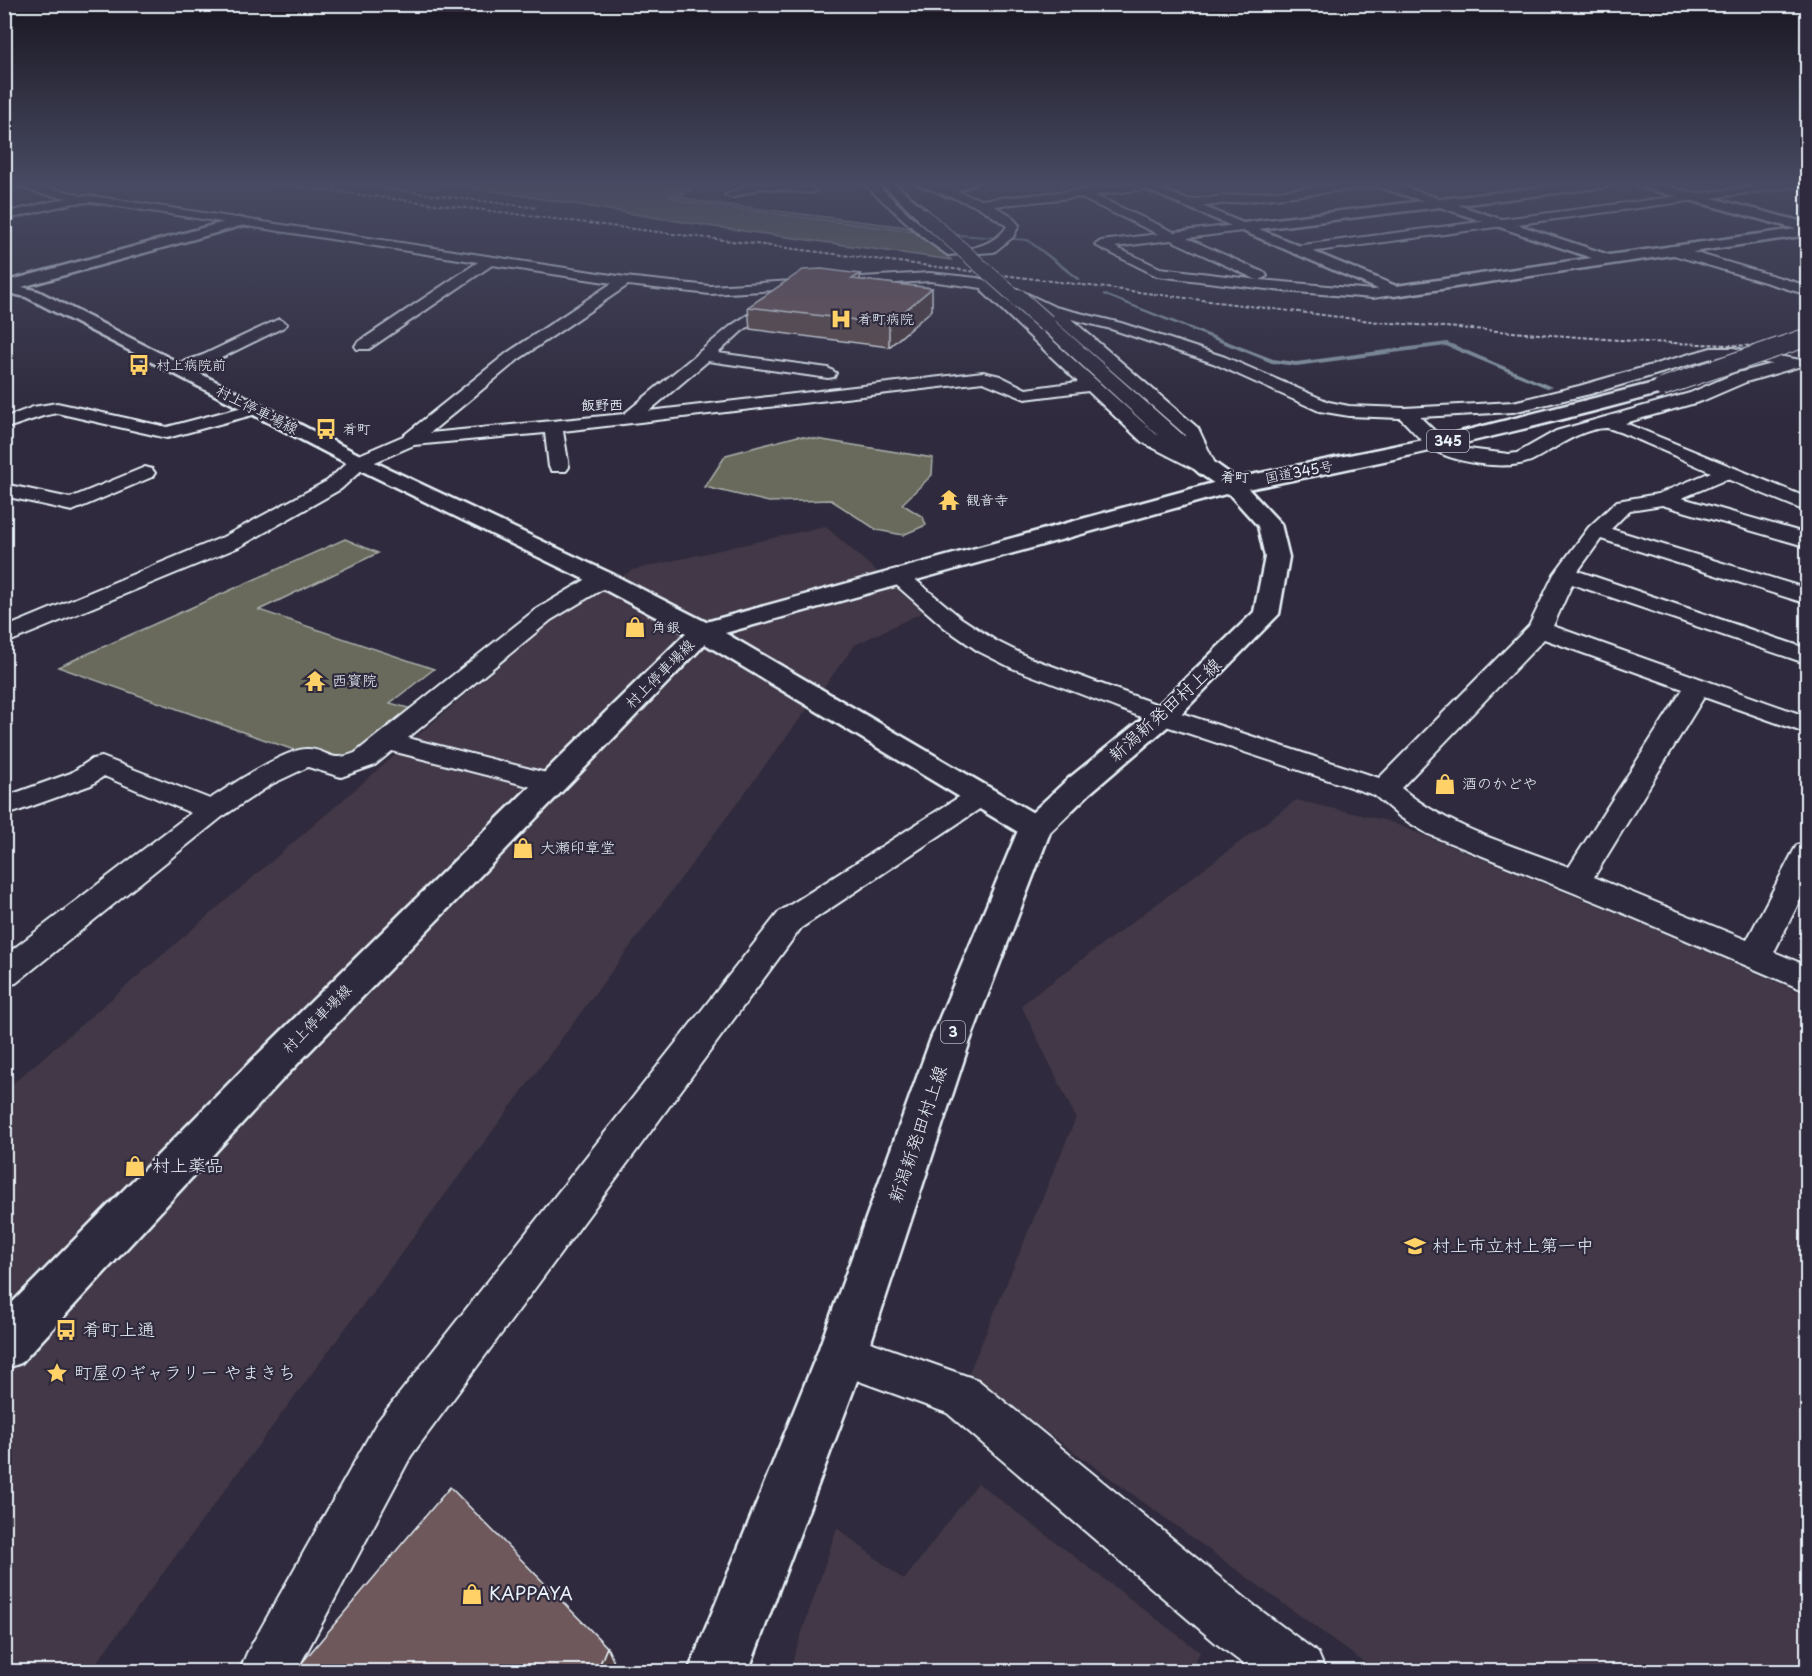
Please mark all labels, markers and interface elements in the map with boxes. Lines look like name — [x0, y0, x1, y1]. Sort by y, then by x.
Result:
hospital icon: 肴町病院 — [829, 307, 853, 331]
place label: 肴町病院 — [858, 308, 914, 329]
bus stop icon: 村上病院前 — [127, 353, 151, 377]
place label: 村上病院前 — [156, 354, 226, 375]
street label: 村上停車場線 — [212, 378, 303, 439]
district label: 飯野西 — [581, 394, 623, 415]
bus stop icon: 肴町 — [314, 417, 338, 441]
place label: 肴町 — [343, 418, 371, 439]
road number: 345 — [1427, 430, 1469, 452]
street label: 国道345号 — [1263, 455, 1335, 488]
district label: 肴町 — [1221, 466, 1249, 487]
temple icon: 観音寺 — [937, 488, 961, 512]
place label: 観音寺 — [966, 489, 1008, 510]
shop icon: 角銀 — [623, 615, 647, 639]
place label: 角銀 — [652, 616, 681, 637]
street label: 村上停車場線 — [619, 633, 699, 713]
street label: 新潟新発田村上線 — [1101, 651, 1227, 767]
place label: 西寳院 — [332, 668, 377, 691]
temple icon: 西寳院 — [303, 669, 327, 693]
place label: 酒のかどや — [1462, 771, 1538, 794]
shop icon: 酒のかどや — [1433, 772, 1457, 796]
place label: 大瀬印章堂 — [540, 835, 615, 858]
shop icon: 大瀬印章堂 — [511, 836, 535, 860]
street label: 村上停車場線 — [276, 978, 356, 1058]
road number: 3 — [941, 1021, 965, 1043]
street label: 新潟新発田村上線 — [880, 1061, 953, 1206]
place label: 村上薬品 — [152, 1151, 224, 1178]
shop icon: 村上薬品 — [123, 1154, 147, 1178]
place label: 村上市立村上第一中 — [1432, 1231, 1594, 1258]
school or university icon: 村上市立村上第一中 — [1403, 1234, 1427, 1258]
place label: 肴町上通 — [83, 1315, 155, 1342]
bus stop icon: 肴町上通 — [54, 1318, 78, 1342]
place label: 町屋のギャラリー やまきち — [74, 1358, 296, 1385]
place icon: 町屋のギャラリー やまきち — [45, 1361, 69, 1385]
place label: KAPPAYA — [489, 1579, 573, 1606]
shop icon: KAPPAYA — [460, 1582, 484, 1606]

